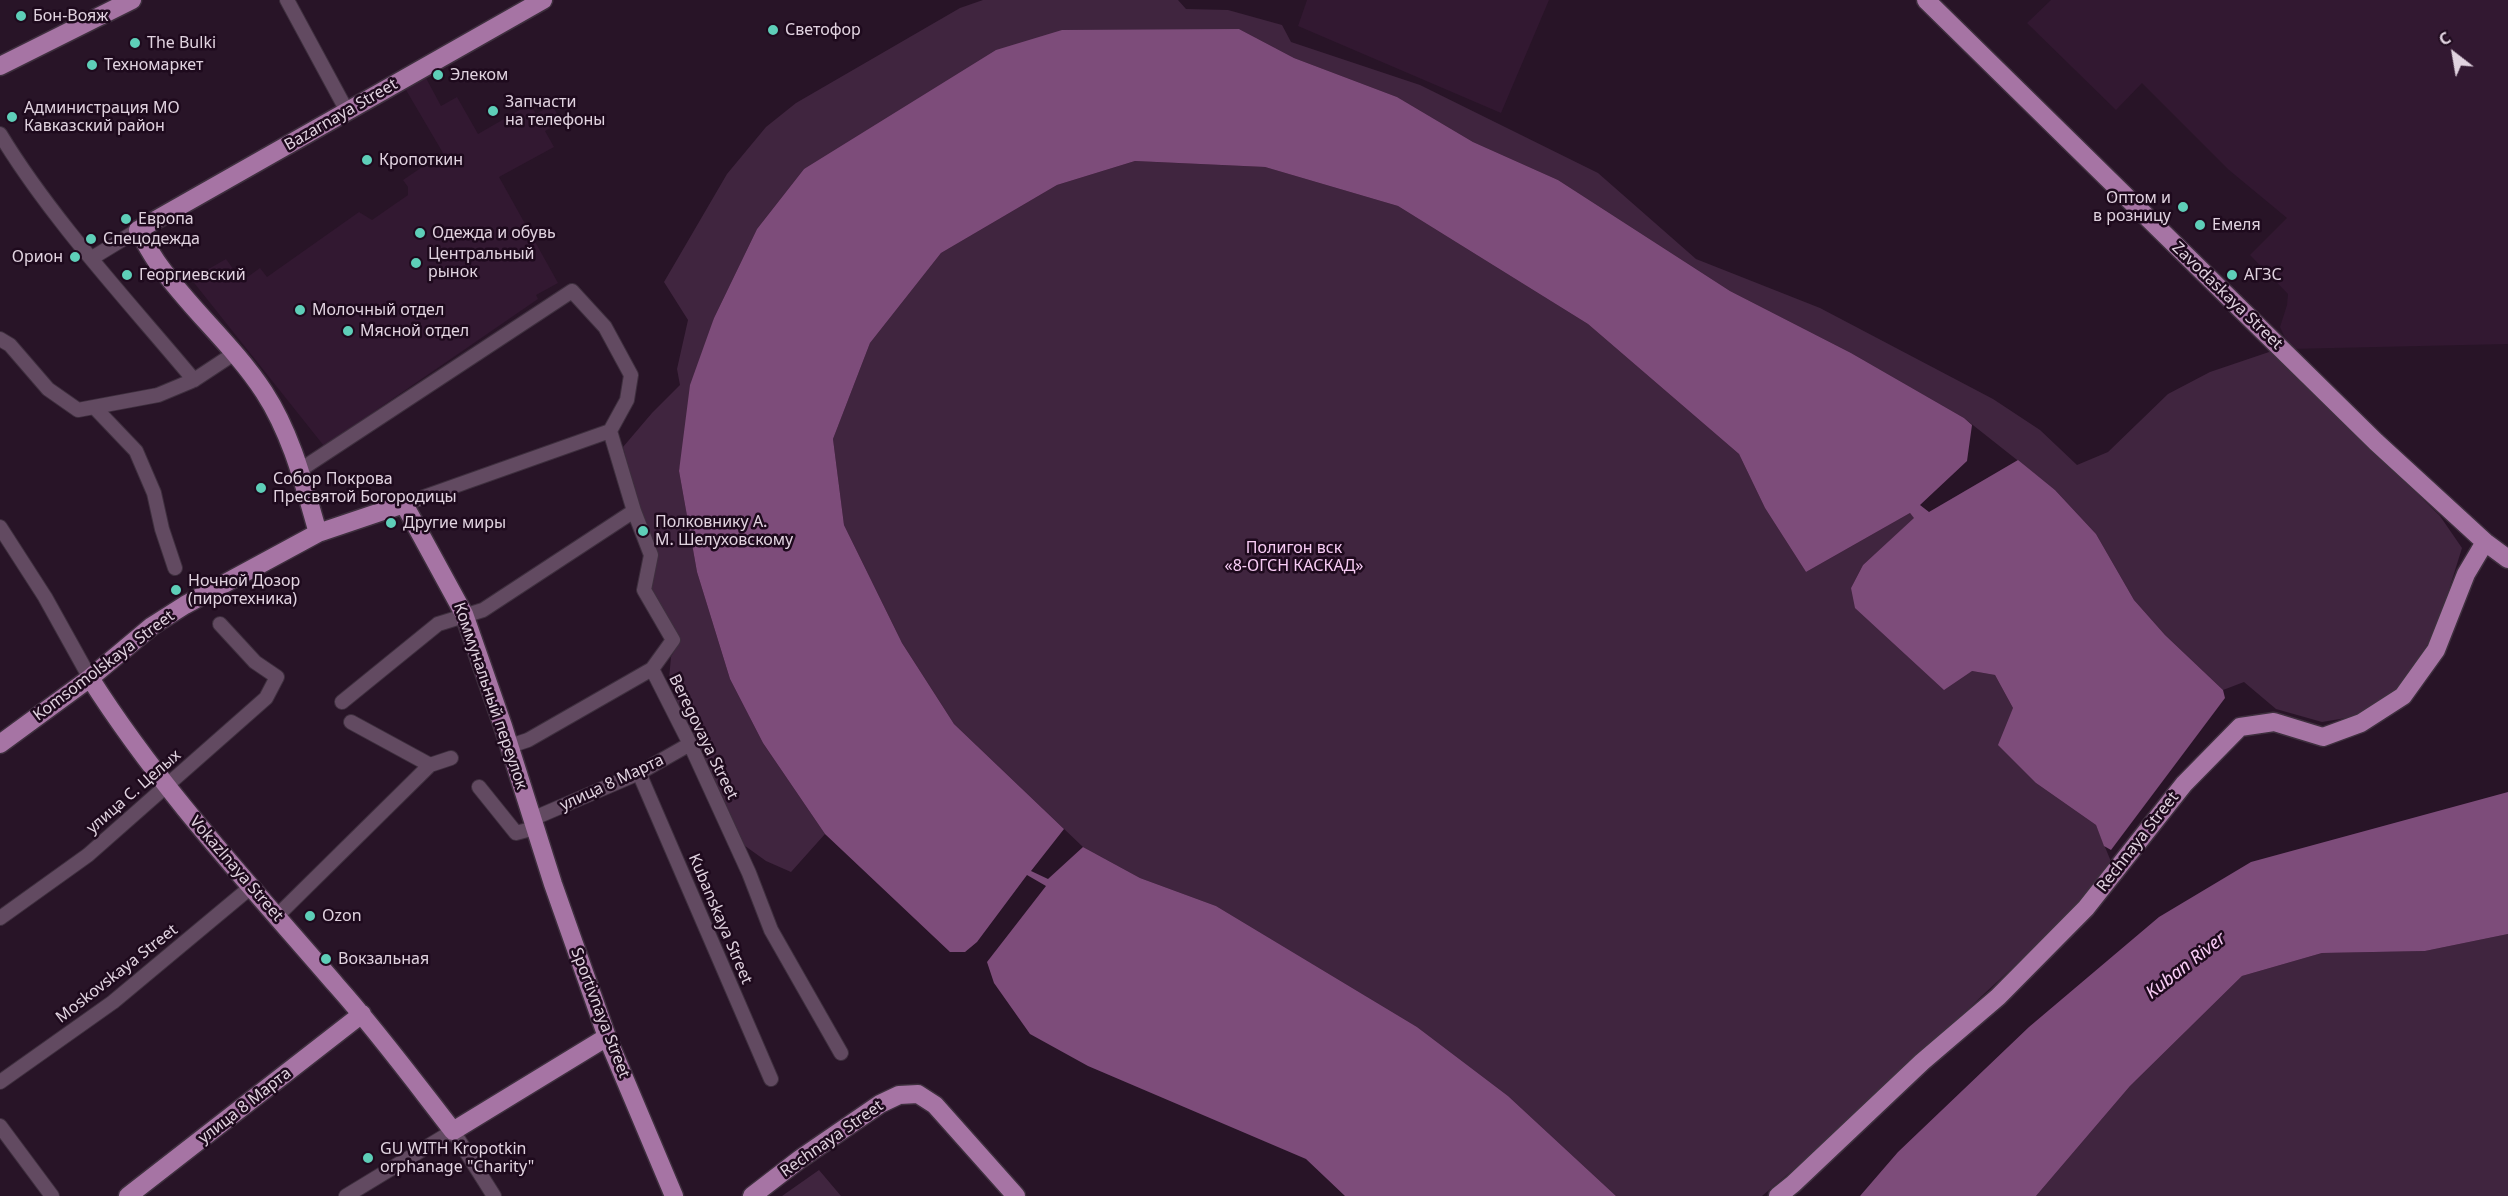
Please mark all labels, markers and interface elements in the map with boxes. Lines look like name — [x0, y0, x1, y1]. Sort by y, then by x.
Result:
place label: Бон-Вояж — [33, 6, 108, 26]
marker: Бон-Вояж — [14, 9, 28, 23]
place label: Светофор — [785, 20, 861, 40]
marker: Светофор — [766, 23, 780, 37]
north arrow — [2424, 24, 2484, 84]
text: С — [2435, 26, 2455, 51]
place label: The Bulki — [147, 33, 216, 53]
marker: The Bulki — [128, 36, 142, 50]
place label: Техномаркет — [104, 55, 203, 75]
marker: Техномаркет — [85, 58, 99, 72]
place label: Элеком — [450, 65, 508, 85]
marker: Элеком — [431, 68, 445, 82]
street label: Bazarnaya Street — [281, 75, 401, 155]
place label: Запчасти на телефоны — [505, 92, 605, 130]
place label: Администрация МО Кавказский район — [24, 98, 180, 136]
marker: Запчасти на телефоны — [486, 104, 500, 118]
marker: Администрация МО Кавказский район — [5, 110, 19, 124]
place label: Кропоткин — [379, 150, 463, 170]
marker: Кропоткин — [360, 153, 374, 167]
place label: Оптом и в розницу — [2093, 188, 2171, 226]
marker: Оптом и в розницу — [2176, 200, 2190, 214]
place label: Европа — [138, 209, 194, 229]
marker: Европа — [119, 212, 133, 226]
place label: Емеля — [2212, 215, 2261, 235]
marker: Емеля — [2193, 218, 2207, 232]
place label: Одежда и обувь — [432, 223, 556, 243]
marker: Одежда и обувь — [413, 226, 427, 240]
place label: Спецодежда — [103, 229, 200, 249]
marker: Спецодежда — [84, 232, 98, 246]
street label: Zavodaskaya Street — [2168, 238, 2286, 354]
place label: Центральный рынок — [428, 244, 535, 282]
place label: Орион — [12, 247, 63, 267]
marker: Орион — [68, 250, 82, 264]
marker: Центральный рынок — [409, 256, 423, 270]
place label: Георгиевский — [139, 265, 246, 285]
place label: АГЗС — [2244, 265, 2282, 285]
marker: Георгиевский — [120, 268, 134, 282]
marker: АГЗС — [2225, 268, 2239, 282]
place label: Молочный отдел — [312, 300, 444, 320]
marker: Молочный отдел — [293, 303, 307, 317]
place label: Мясной отдел — [360, 321, 469, 341]
marker: Мясной отдел — [341, 324, 355, 338]
place label: Собор Покрова Пресвятой Богородицы — [273, 469, 457, 507]
marker: Собор Покрова Пресвятой Богородицы — [254, 481, 268, 495]
place label: Полковнику А. М. Шелуховскому — [655, 512, 793, 550]
place label: Другие миры — [403, 513, 506, 533]
marker: Другие миры — [384, 516, 398, 530]
marker: Полковнику А. М. Шелуховскому — [636, 524, 650, 538]
park label: Полигон вск «8-ОГСН КАСКАД» — [1225, 538, 1363, 576]
place label: Ночной Дозор (пиротехника) — [188, 571, 300, 609]
marker: Ночной Дозор (пиротехника) — [169, 583, 183, 597]
street label: Коммунальный переулок — [449, 600, 531, 792]
street label: Komsomolskaya Street — [30, 607, 178, 725]
street label: Beregovaya Street — [664, 671, 742, 803]
street label: улица С. Целых — [83, 746, 185, 838]
street label: улица 8 Марта — [557, 751, 667, 815]
street label: Rechnaya Street — [2093, 788, 2183, 896]
street label: Vokazlnaya Street — [185, 813, 287, 925]
street label: Kubanskaya Street — [684, 851, 756, 987]
place label: Ozon — [322, 906, 362, 926]
marker: Ozon — [303, 909, 317, 923]
street label: Moskovskaya Street — [52, 921, 182, 1027]
water label: Kuban River — [2142, 928, 2230, 1004]
street label: Sportivnaya Street — [566, 945, 634, 1081]
place label: Вокзальная — [338, 949, 429, 969]
marker: Вокзальная — [319, 952, 333, 966]
street label: улица 8 Марта — [195, 1064, 295, 1148]
street label: Rechnaya Street — [777, 1096, 887, 1182]
place label: GU WITH Kropotkin orphanage "Charity" — [380, 1139, 534, 1177]
marker: GU WITH Kropotkin orphanage "Charity" — [361, 1151, 375, 1165]

